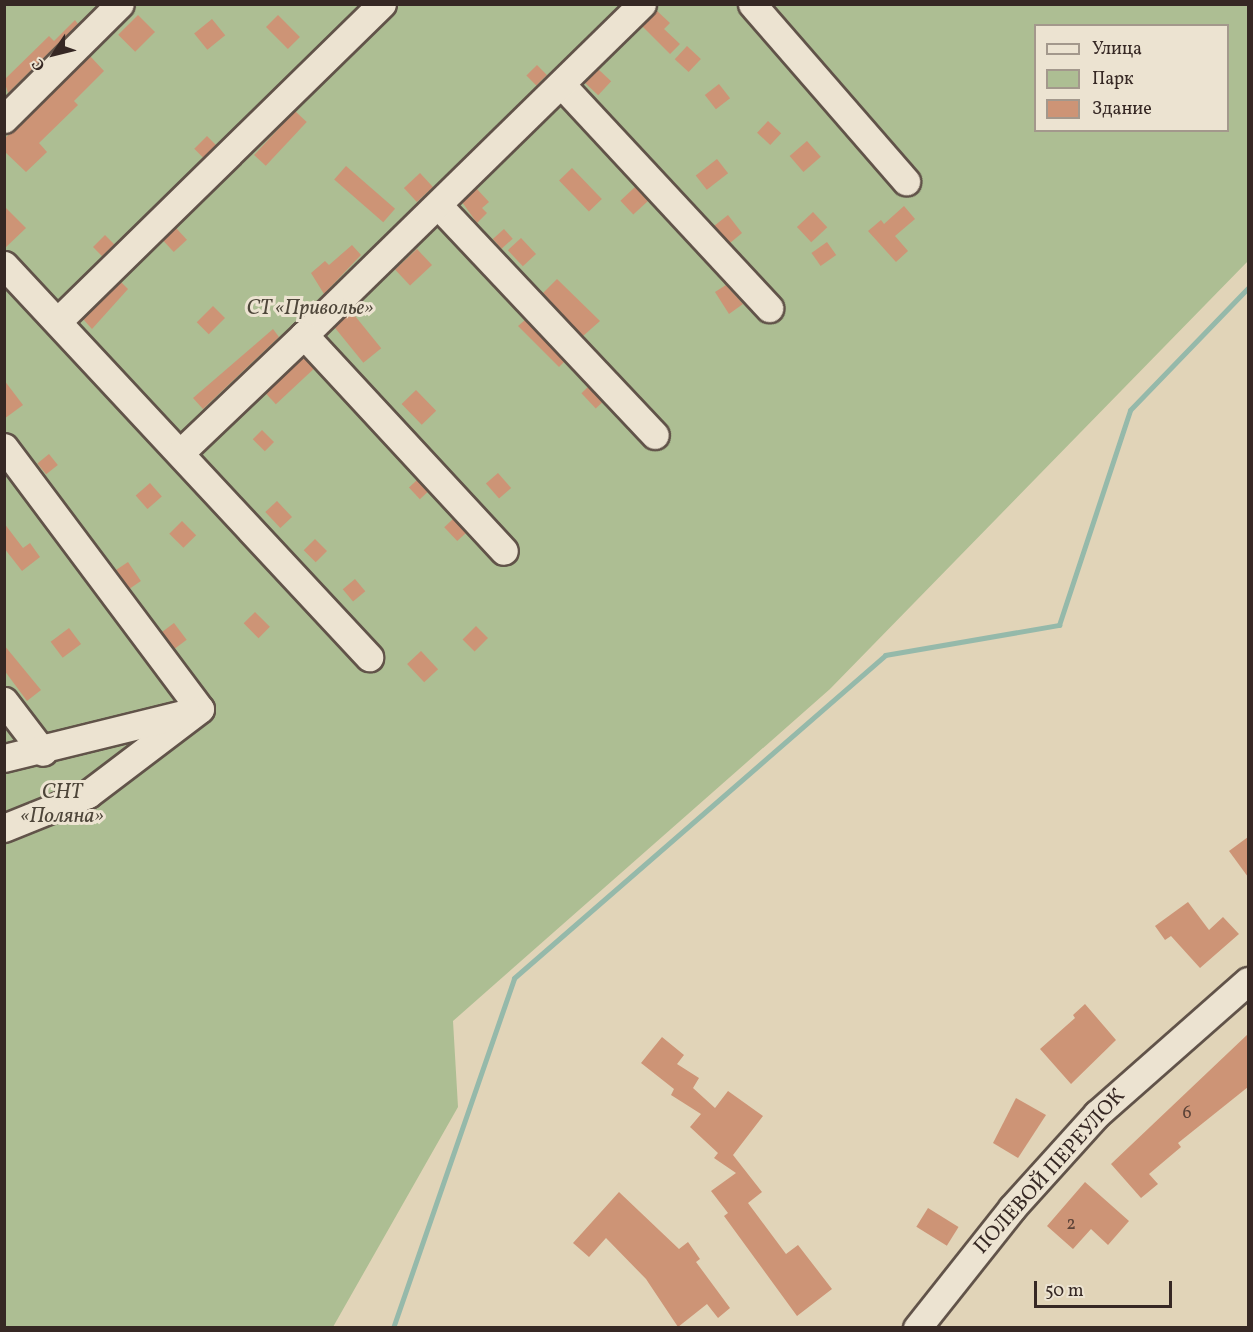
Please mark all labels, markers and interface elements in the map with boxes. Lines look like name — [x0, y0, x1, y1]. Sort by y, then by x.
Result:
north arrow — [24, 24, 84, 84]
legend — [1034, 24, 1229, 132]
text: Улица — [1092, 37, 1142, 62]
text: С — [27, 54, 51, 75]
text: Парк — [1092, 67, 1134, 92]
text: Здание — [1092, 97, 1152, 122]
park label: СТ «Приволье» — [247, 296, 373, 322]
park label: СНТ «Поляна» — [20, 780, 104, 830]
street label: ПОЛЕВОЙ ПЕРЕУЛОК — [969, 1084, 1131, 1260]
house number: 6 — [1182, 1103, 1192, 1125]
house number: 2 — [1066, 1214, 1076, 1236]
scale bar — [1037, 1269, 1175, 1307]
text: 50 m — [1045, 1279, 1084, 1304]

